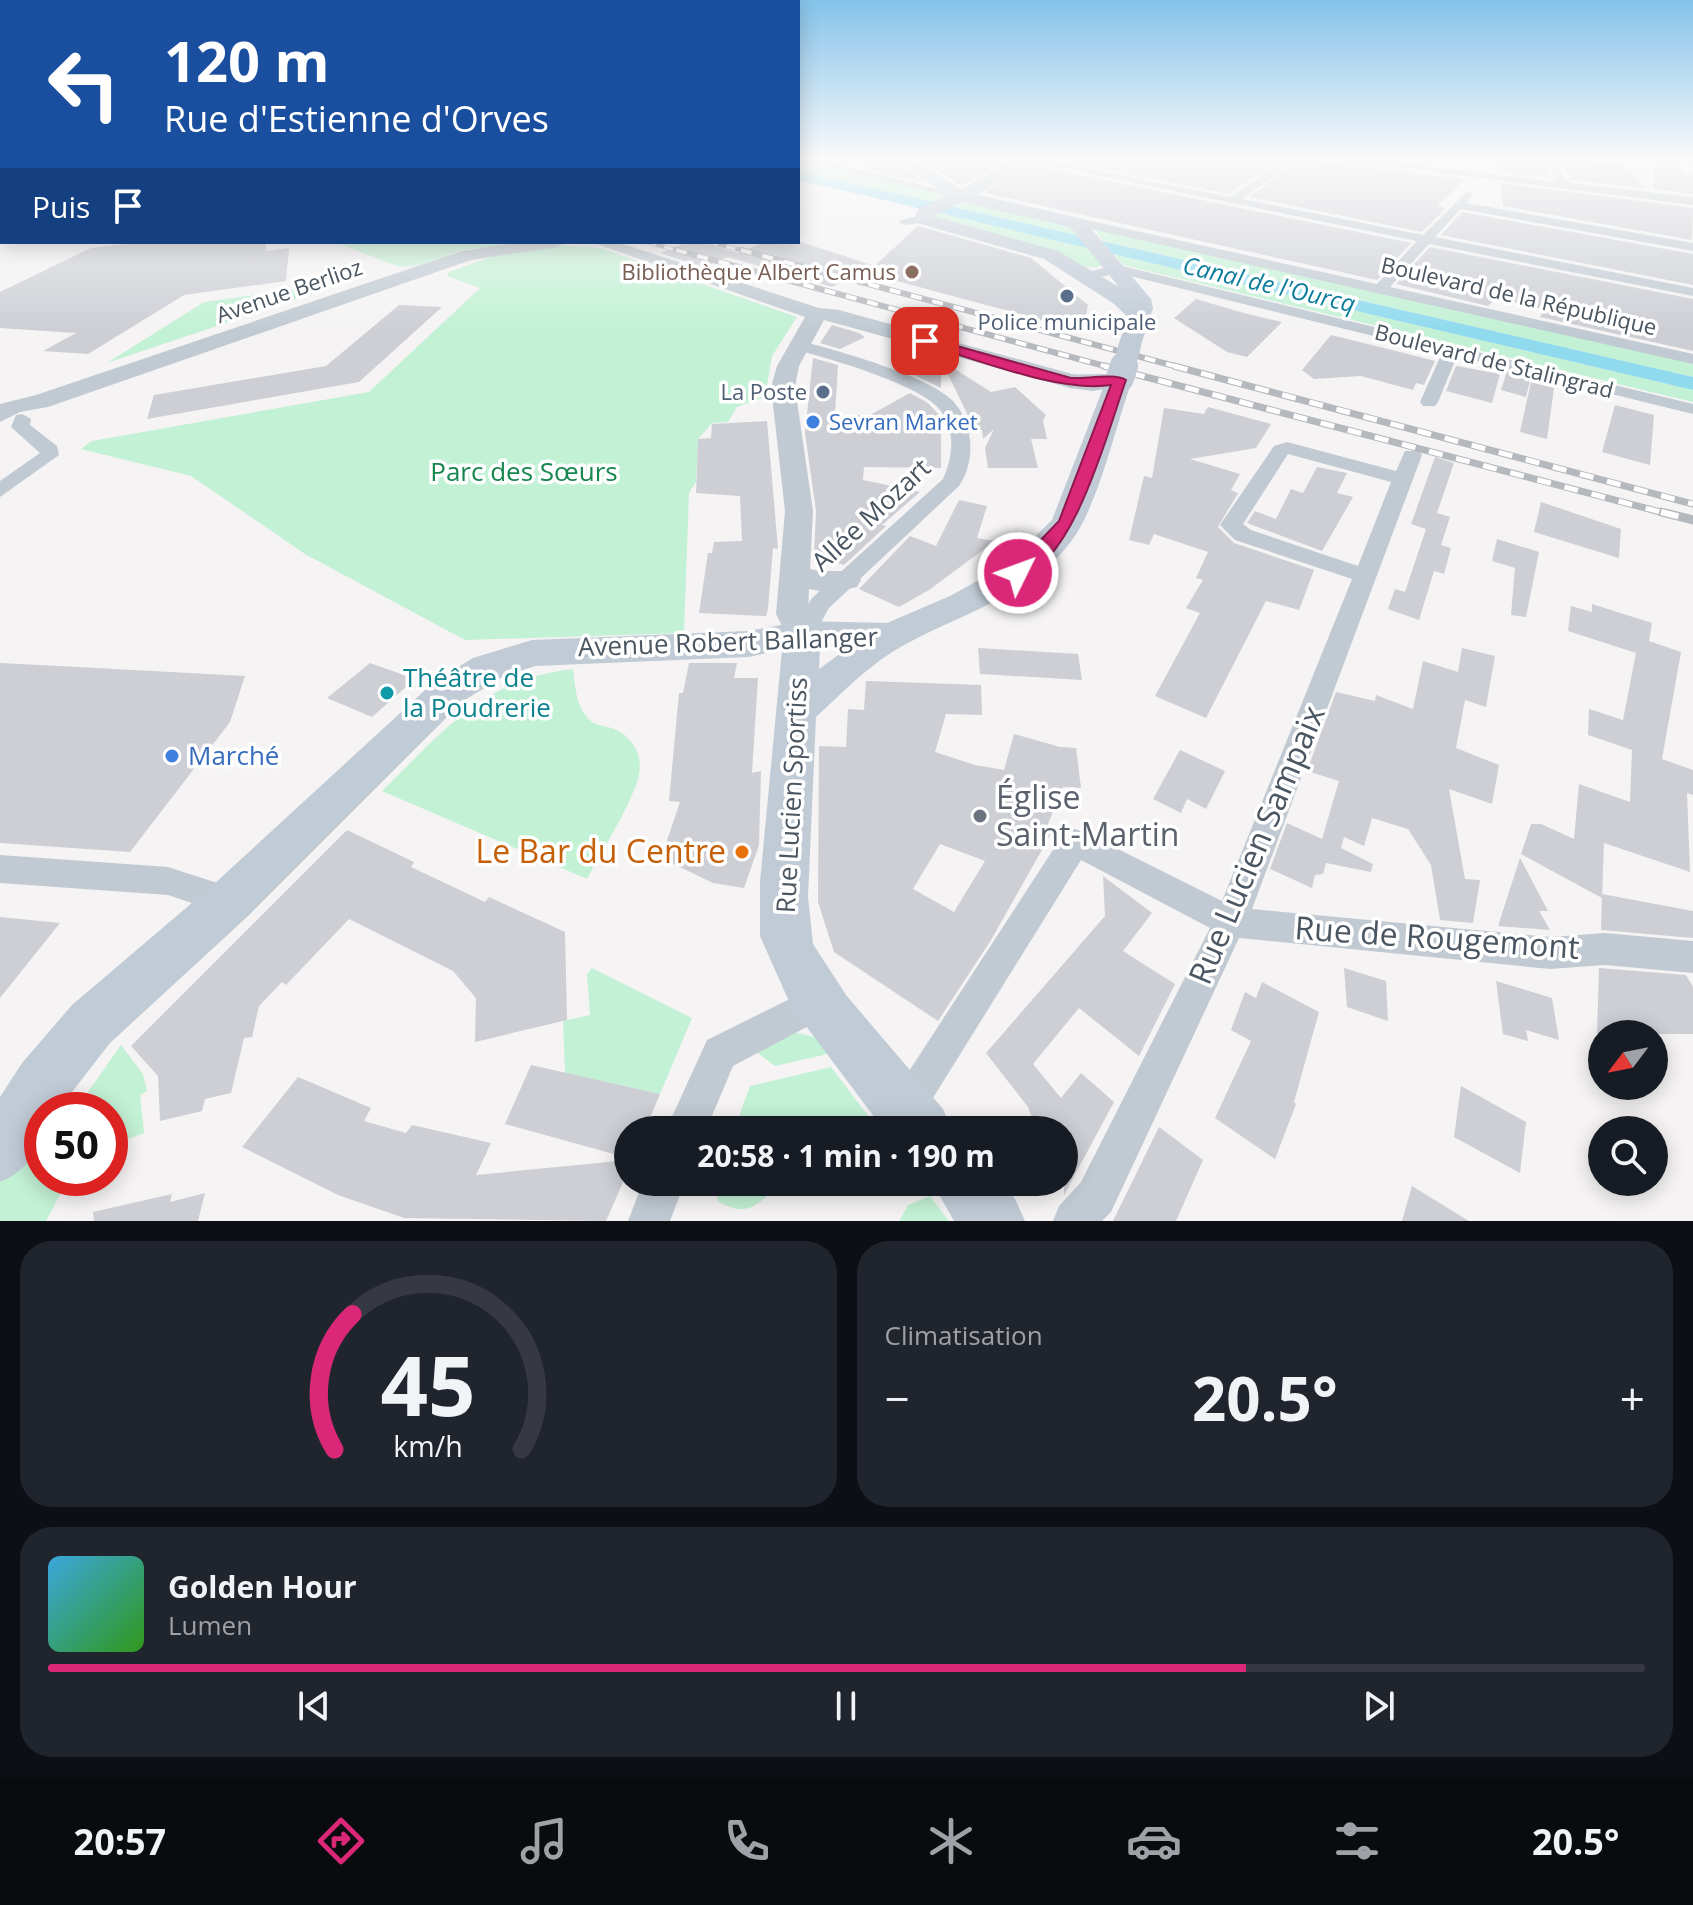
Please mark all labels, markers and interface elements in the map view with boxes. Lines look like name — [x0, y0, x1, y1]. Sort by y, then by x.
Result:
text: 120 m — [164, 22, 330, 98]
icon: left — [32, 32, 136, 136]
text: Rue d'Estienne d'Orves — [164, 94, 549, 143]
icon: arrive — [106, 184, 150, 228]
text: Puis — [32, 186, 90, 227]
water label: Canal de l'Ourcq — [1180, 248, 1359, 319]
street label: Boulevard de la République — [1378, 249, 1660, 341]
street label: Avenue Berlioz — [212, 251, 366, 329]
place label: Bibliothèque Albert Camus — [621, 256, 896, 286]
marker: Bibliothèque Albert Camus — [903, 263, 921, 281]
marker: Police municipale — [1058, 287, 1076, 305]
place label: Police municipale — [978, 306, 1156, 336]
pin — [891, 307, 959, 375]
street label: Boulevard de Stalingrad — [1372, 316, 1617, 404]
icon: arrive — [903, 319, 947, 363]
place label: La Poste — [720, 376, 807, 406]
marker: La Poste — [814, 383, 832, 401]
place label: Sevran Market — [829, 406, 978, 436]
marker: Sevran Market — [804, 413, 822, 431]
street label: Allée Mozart — [803, 450, 938, 579]
park label: Parc des Sœurs — [430, 453, 618, 489]
position arrow — [976, 531, 1060, 615]
street label: Avenue Robert Ballanger — [577, 618, 879, 664]
place label: Théâtre de la Poudrerie — [403, 659, 551, 725]
street label: Rue Lucien Sportiss — [767, 676, 815, 914]
marker: Théâtre de la Poudrerie — [378, 684, 396, 702]
street label: Rue Lucien Sampaix — [1178, 698, 1334, 990]
place label: Marché — [188, 737, 279, 773]
marker: Marché — [163, 747, 181, 765]
place label: Église Saint-Martin — [996, 775, 1179, 855]
marker: Église Saint-Martin — [971, 807, 989, 825]
place label: Le Bar du Centre — [475, 829, 726, 872]
marker: Le Bar du Centre — [733, 843, 751, 861]
street label: Rue de Rougemont — [1293, 905, 1581, 968]
north arrow — [1588, 1020, 1668, 1100]
map controls — [1588, 1020, 1668, 1196]
speed limit sign: 50 — [24, 1092, 128, 1196]
button: search — [1588, 1116, 1668, 1196]
text: 20:58 · 1 min · 190 m — [697, 1135, 995, 1176]
text: Climatisation — [885, 1317, 1043, 1353]
text: 45 — [381, 1327, 476, 1440]
text: 20.5° — [1192, 1357, 1338, 1439]
text: − — [885, 1368, 910, 1428]
text: + — [1620, 1368, 1645, 1428]
text: km/h — [394, 1426, 463, 1465]
text: Golden Hour — [168, 1566, 357, 1607]
text: Lumen — [168, 1607, 252, 1643]
icon: previous — [292, 1684, 336, 1728]
icon: pause — [824, 1684, 868, 1728]
icon: next — [1357, 1684, 1401, 1728]
icon: directions — [313, 1813, 369, 1869]
icon: music — [516, 1813, 572, 1869]
icon: phone — [719, 1813, 775, 1869]
icon: climate — [923, 1813, 979, 1869]
icon: car — [1126, 1813, 1182, 1869]
icon: filters — [1329, 1813, 1385, 1869]
text: 20:57 — [74, 1817, 166, 1866]
text: 20.5° — [1532, 1817, 1619, 1866]

